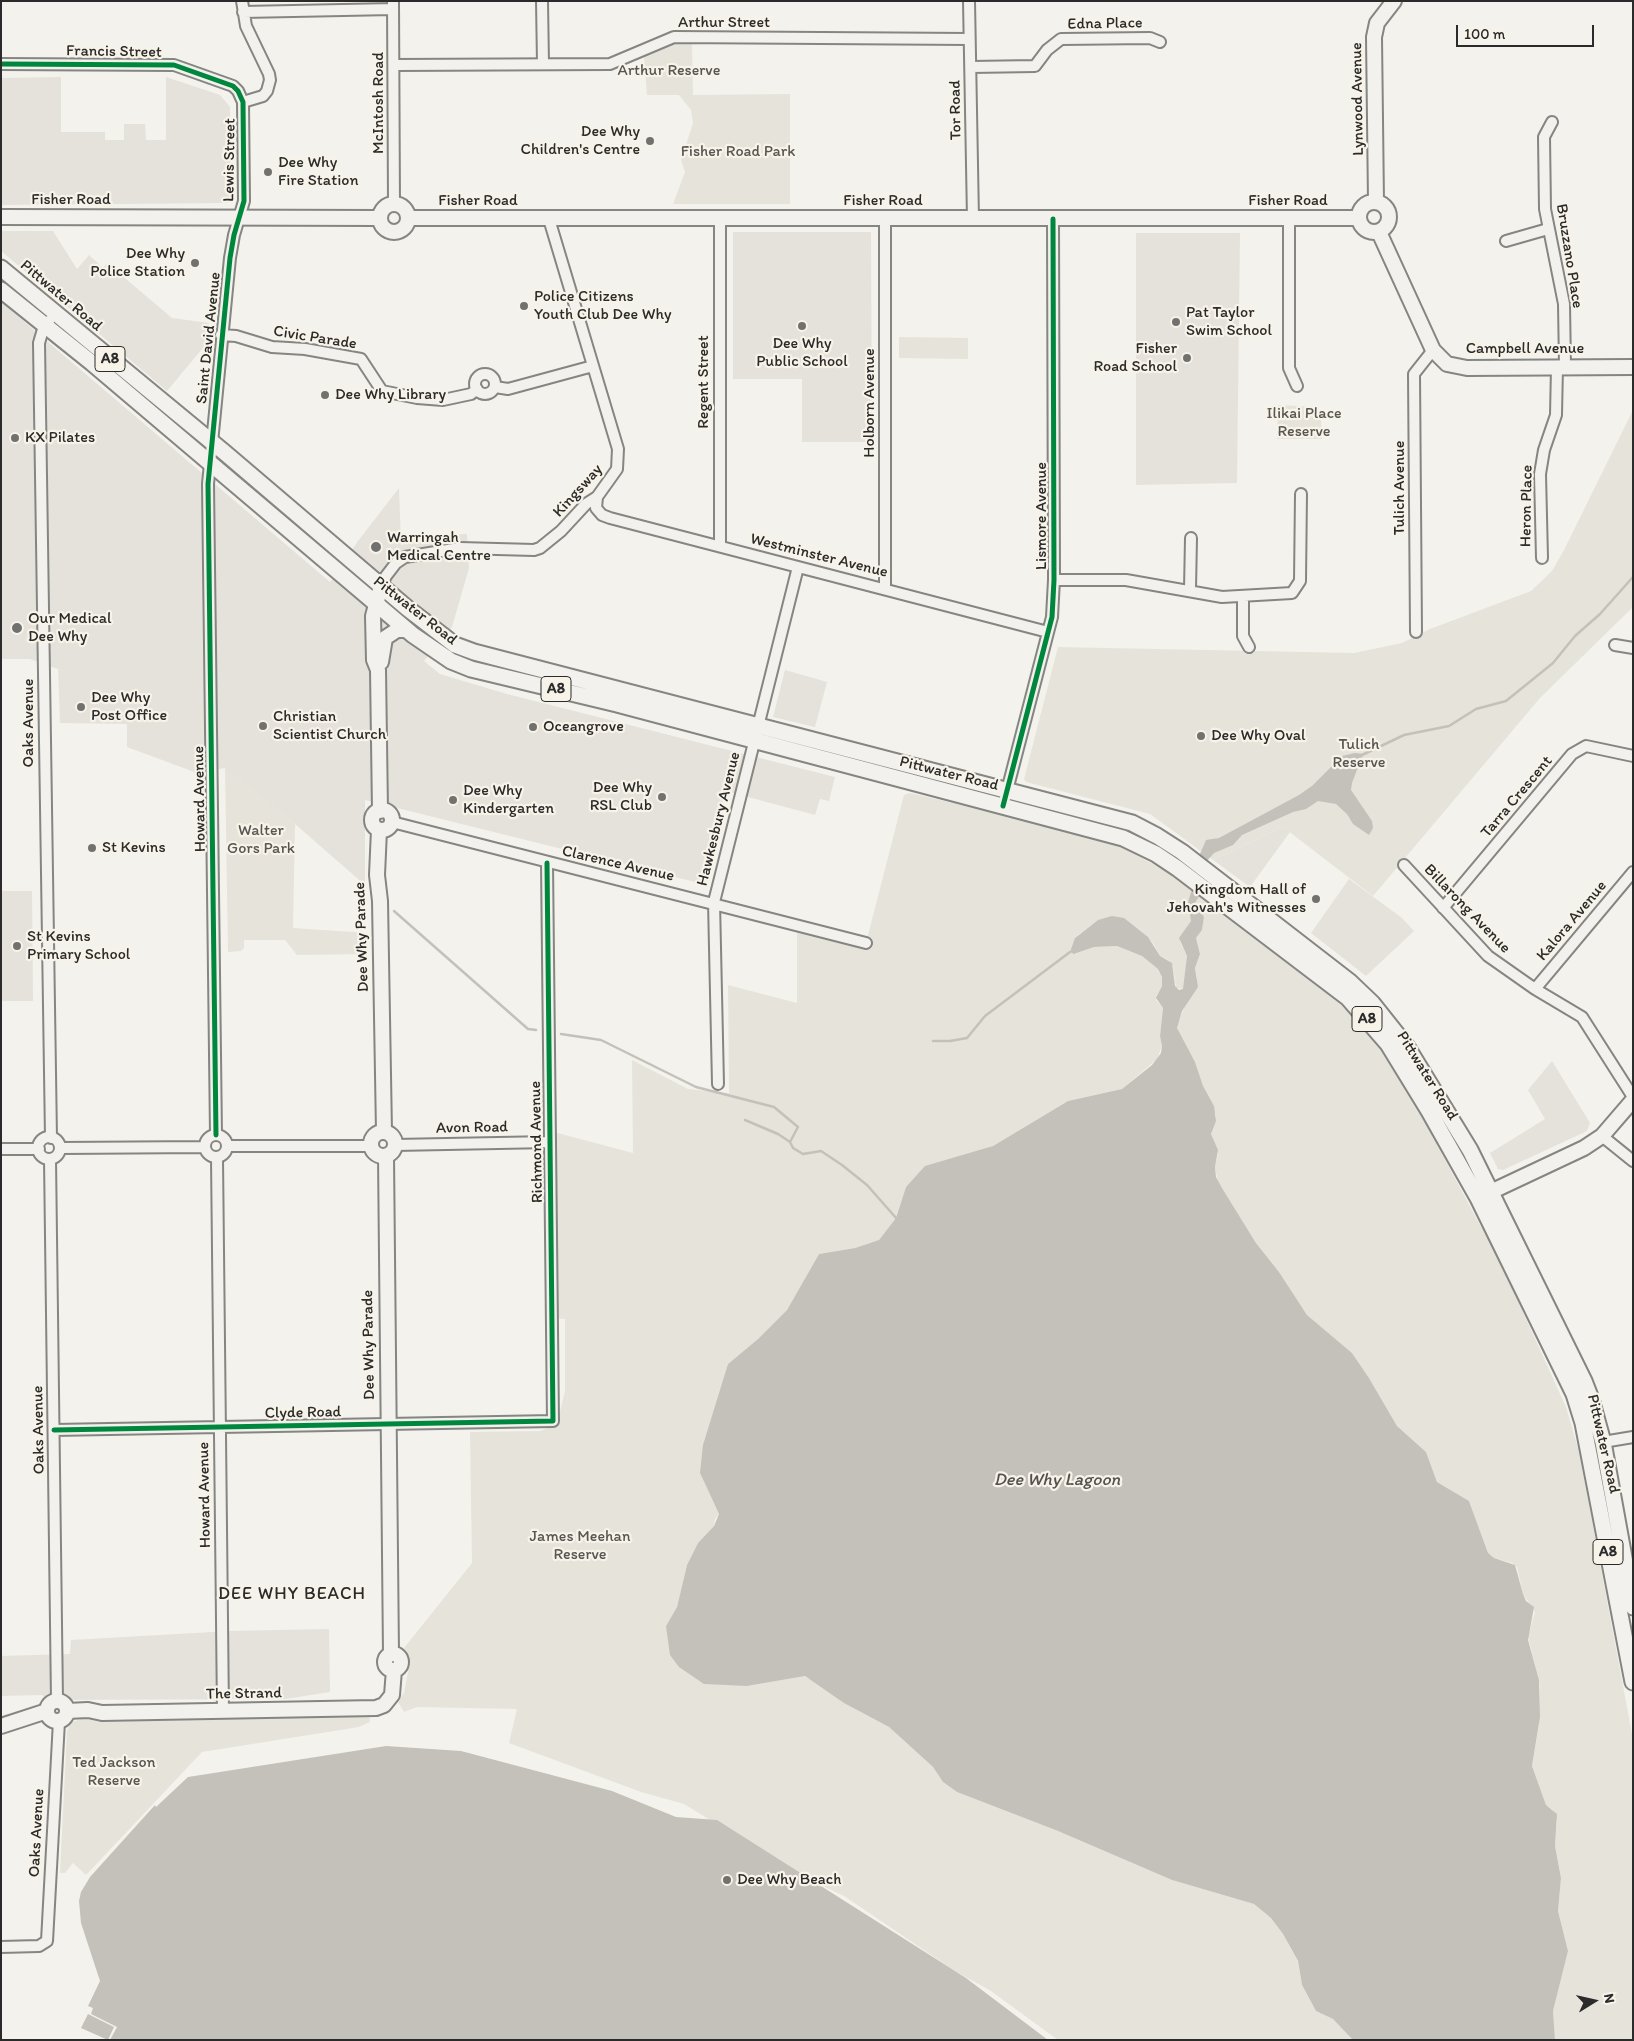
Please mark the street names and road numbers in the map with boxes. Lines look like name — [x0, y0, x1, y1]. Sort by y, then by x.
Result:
street label: Arthur Street — [678, 13, 770, 33]
street label: Edna Place — [1067, 14, 1143, 34]
street label: Francis Street — [66, 42, 162, 62]
street label: Lynwood Avenue — [1347, 42, 1369, 156]
street label: McIntosh Road — [369, 52, 389, 154]
street label: Tor Road — [946, 80, 966, 140]
street label: Lewis Street — [220, 118, 240, 202]
street label: Fisher Road — [31, 190, 111, 210]
street label: Fisher Road — [438, 191, 518, 211]
street label: Fisher Road — [843, 191, 923, 211]
street label: Fisher Road — [1248, 191, 1328, 211]
street label: Bruzzano Place — [1551, 202, 1587, 310]
street label: Pittwater Road — [16, 256, 106, 336]
street label: Saint David Avenue — [193, 271, 225, 405]
street label: Civic Parade — [272, 322, 358, 354]
street label: Regent Street — [694, 335, 714, 429]
street label: Campbell Avenue — [1466, 339, 1584, 359]
road number: A8 — [95, 346, 125, 372]
street label: Holborn Avenue — [860, 348, 880, 458]
street label: Tulich Avenue — [1390, 441, 1410, 535]
street label: Kingsway — [549, 460, 607, 522]
street label: Lismore Avenue — [1032, 462, 1052, 570]
street label: Heron Place — [1517, 465, 1537, 547]
street label: Westminster Avenue — [748, 530, 890, 582]
street label: Pittwater Road — [369, 572, 461, 650]
road number: A8 — [541, 676, 571, 702]
street label: Oaks Avenue — [19, 679, 39, 767]
street label: Howard Avenue — [189, 746, 211, 852]
street label: Hawkesbury Avenue — [693, 750, 745, 888]
street label: Pittwater Road — [897, 752, 1001, 796]
street label: Tarra Crescent — [1477, 752, 1557, 842]
street label: Clarence Avenue — [560, 842, 676, 886]
street label: Billarong Avenue — [1420, 860, 1514, 958]
street label: Kalora Avenue — [1533, 877, 1611, 965]
street label: Dee Why Parade — [350, 882, 374, 992]
road number: A8 — [1352, 1006, 1382, 1032]
street label: Pittwater Road — [1392, 1028, 1462, 1124]
street label: Richmond Avenue — [526, 1081, 548, 1203]
street label: Avon Road — [436, 1118, 508, 1138]
street label: Dee Why Parade — [358, 1290, 380, 1400]
street label: Oaks Avenue — [29, 1385, 49, 1475]
street label: Pittwater Road — [1582, 1392, 1624, 1496]
street label: Clyde Road — [264, 1403, 342, 1423]
street label: Howard Avenue — [194, 1442, 216, 1548]
road number: A8 — [1593, 1540, 1623, 1564]
street label: The Strand — [206, 1684, 282, 1704]
street label: Oaks Avenue — [25, 1788, 49, 1878]

